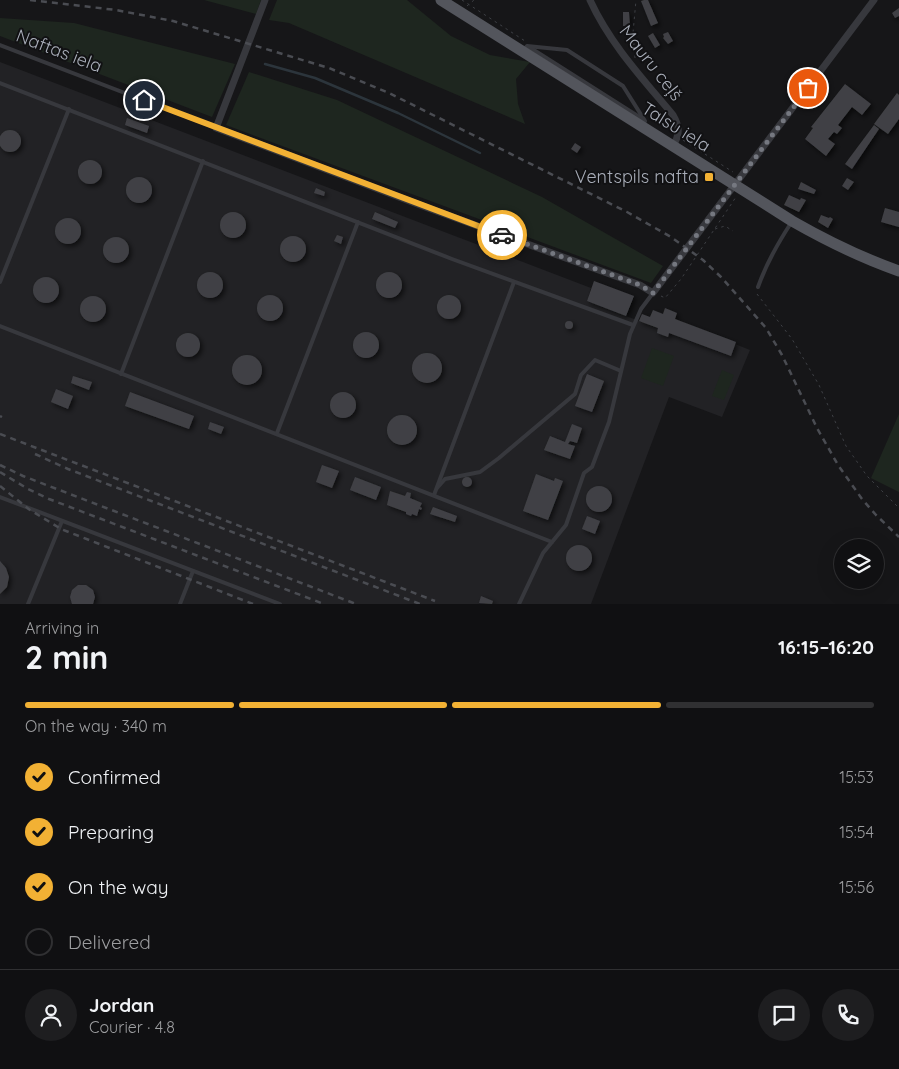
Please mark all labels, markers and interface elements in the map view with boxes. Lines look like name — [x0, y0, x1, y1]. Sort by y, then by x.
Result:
street label: Mauru ceļš — [615, 20, 688, 105]
street label: Naftas iela — [13, 24, 105, 77]
pin — [787, 67, 829, 109]
icon: bag — [794, 74, 822, 102]
pin — [123, 79, 165, 121]
icon: home — [130, 86, 158, 114]
street label: Talsu iela — [638, 96, 715, 157]
place label: Ventspils nafta — [575, 165, 699, 188]
marker: Ventspils nafta — [703, 171, 715, 183]
courier — [477, 210, 527, 260]
icon: car — [488, 221, 516, 249]
map controls — [834, 539, 884, 589]
button: layers — [834, 539, 884, 589]
text: Arriving in — [25, 618, 99, 638]
text: 16:15–16:20 — [778, 635, 874, 659]
text: 2 min — [25, 637, 108, 677]
text: On the way · 340 m — [25, 716, 167, 736]
icon: check — [25, 763, 53, 791]
text: Confirmed — [68, 765, 161, 789]
text: 15:53 — [839, 767, 874, 787]
icon: check — [25, 818, 53, 846]
text: Preparing — [68, 820, 154, 844]
text: 15:54 — [839, 822, 874, 842]
icon: check — [25, 873, 53, 901]
text: On the way — [68, 875, 169, 899]
text: 15:56 — [839, 877, 874, 897]
text: Delivered — [68, 930, 151, 954]
button: person — [25, 989, 77, 1041]
button: chat — [758, 989, 810, 1041]
button: phone — [822, 989, 874, 1041]
text: Jordan — [89, 993, 154, 1017]
text: Courier · 4.8 — [89, 1017, 175, 1037]

